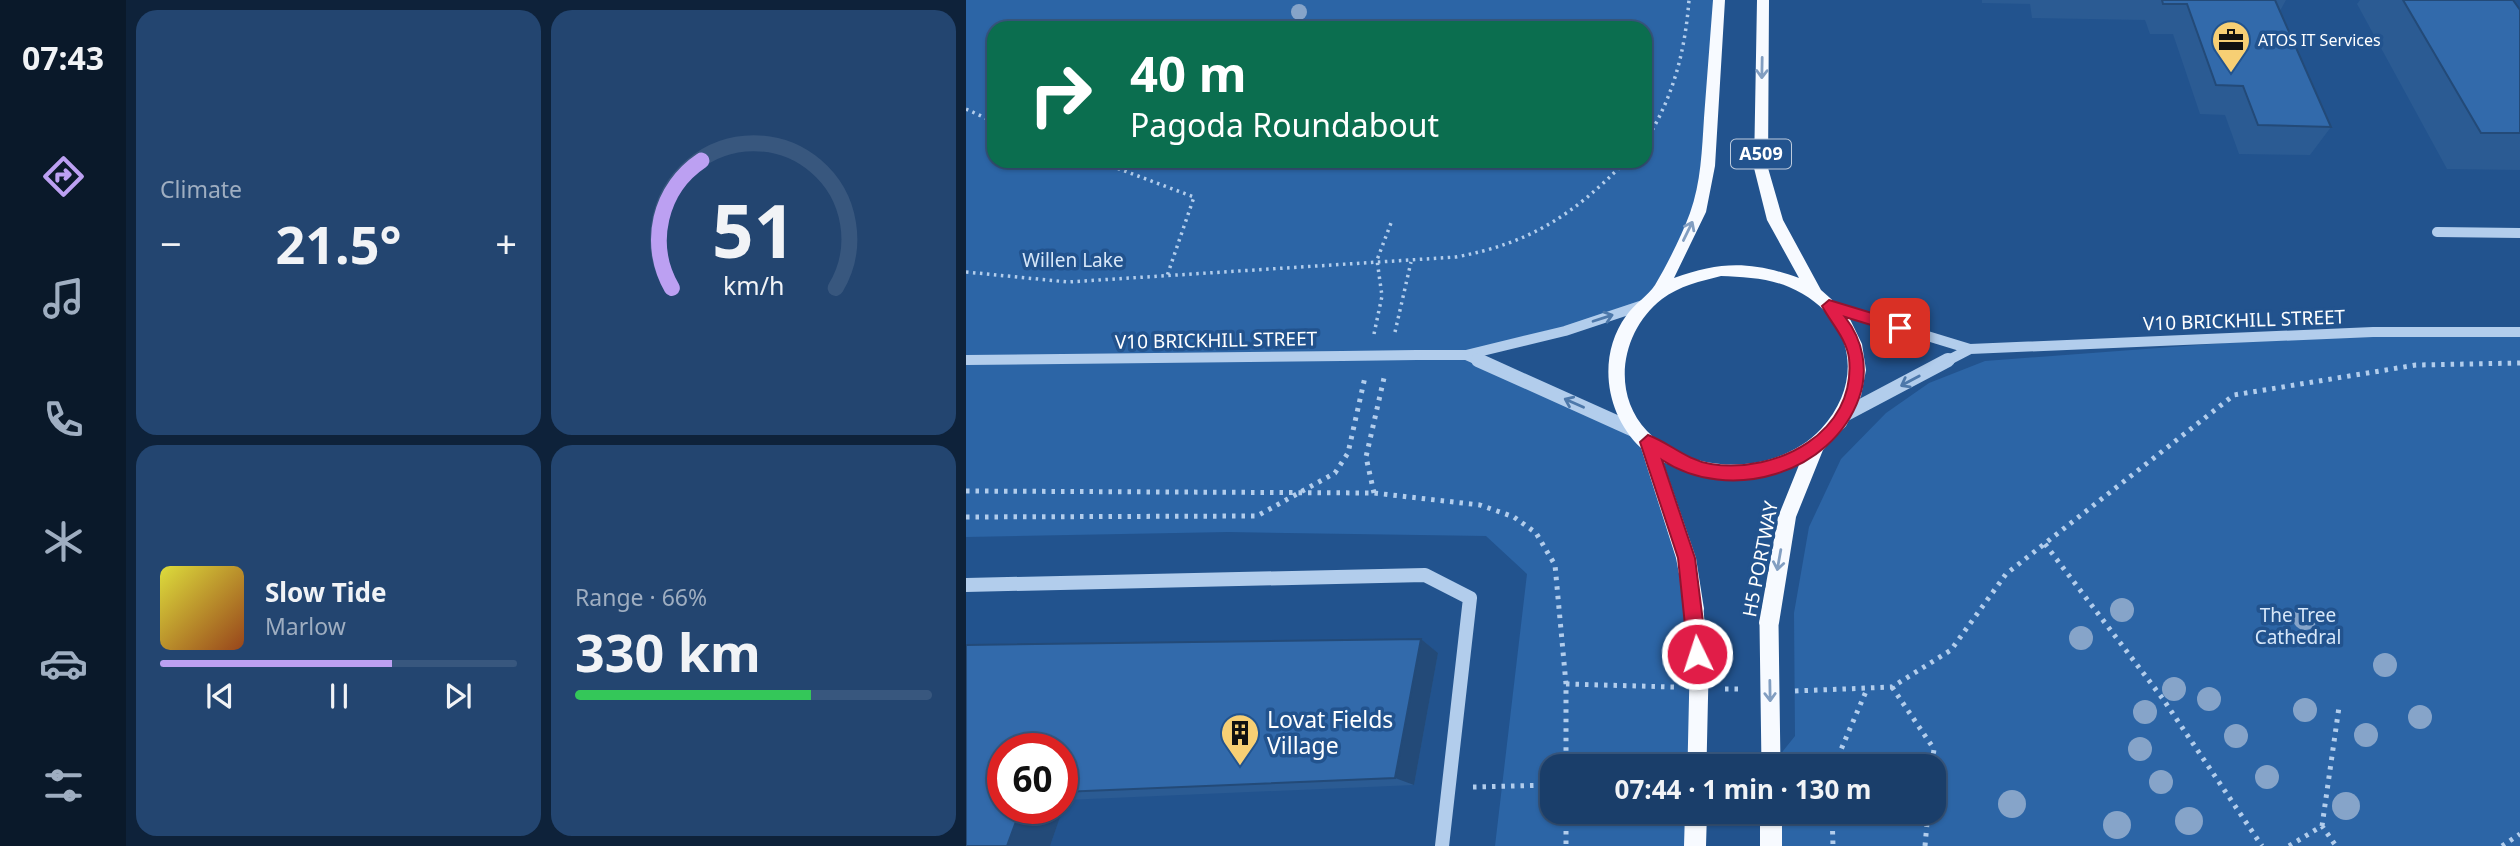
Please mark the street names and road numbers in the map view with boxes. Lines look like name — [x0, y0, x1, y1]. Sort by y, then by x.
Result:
road number: A509 — [1731, 140, 1791, 168]
street label: V10 BRICKHILL STREET — [2142, 303, 2346, 337]
street label: V10 BRICKHILL STREET — [1115, 325, 1318, 355]
street label: H5 PORTWAY — [1736, 499, 1784, 619]

